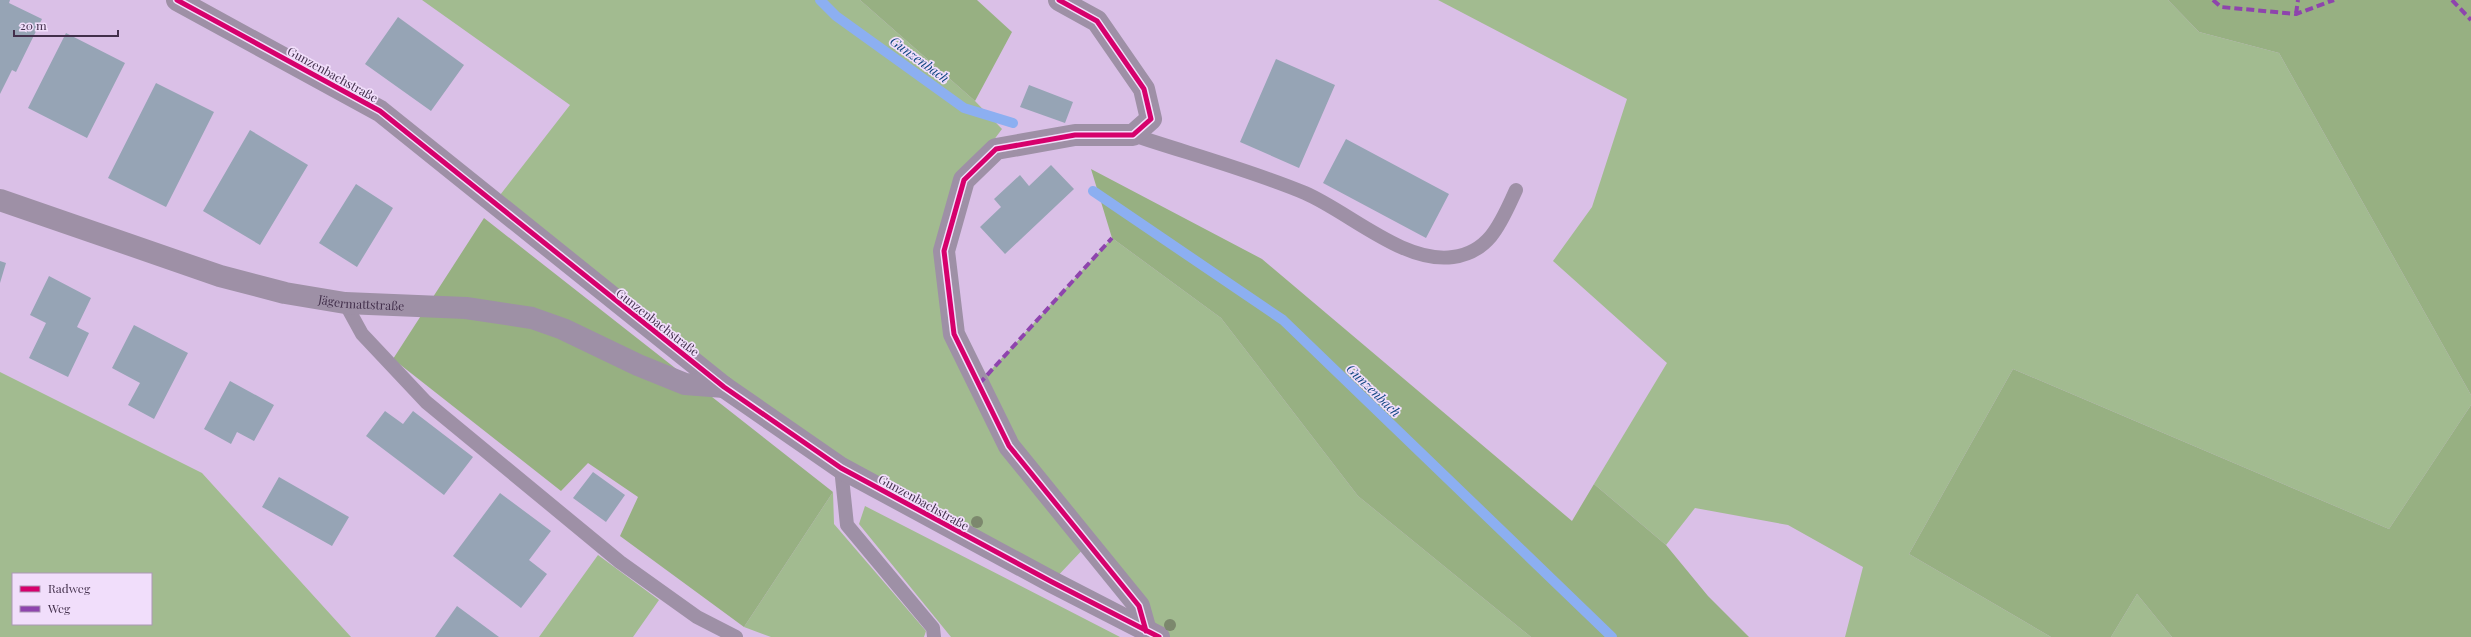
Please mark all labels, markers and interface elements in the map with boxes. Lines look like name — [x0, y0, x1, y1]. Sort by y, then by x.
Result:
scale bar — [14, 12, 118, 38]
text: 20 m — [20, 17, 47, 33]
water label: Gunzenbach — [887, 32, 953, 86]
street label: Gunzenbachstraße — [285, 42, 381, 106]
street label: Gunzenbachstraße — [613, 285, 703, 359]
street label: Jägermattstraße — [316, 291, 405, 313]
water label: Gunzenbach — [1343, 360, 1405, 420]
street label: Gunzenbachstraße — [876, 470, 972, 534]
legend — [12, 573, 152, 625]
text: Radweg — [48, 580, 91, 596]
text: Weg — [47, 600, 71, 616]

